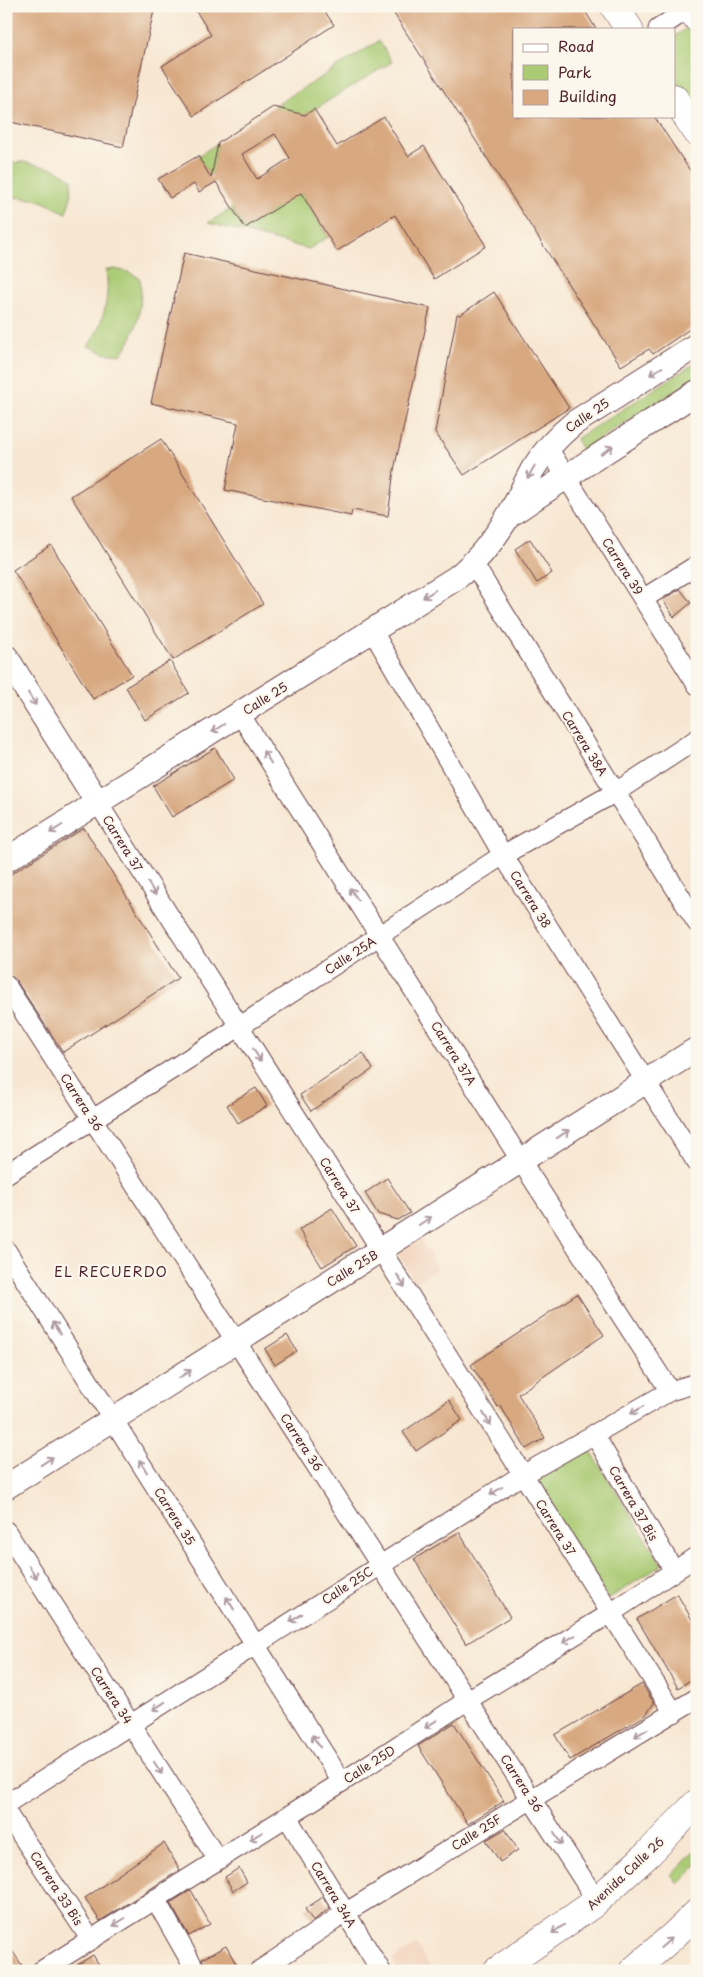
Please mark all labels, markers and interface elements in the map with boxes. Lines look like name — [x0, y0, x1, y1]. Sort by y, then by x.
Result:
legend — [513, 28, 676, 118]
text: Road — [558, 34, 594, 57]
text: Park — [558, 60, 592, 83]
text: Building — [558, 84, 617, 107]
one-way arrow — [649, 366, 663, 376]
street label: Calle 25 — [561, 394, 613, 436]
one-way arrow — [599, 445, 613, 455]
one-way arrow — [526, 465, 536, 479]
street label: Carrera 39 — [598, 534, 648, 598]
one-way arrow — [423, 590, 437, 600]
street label: Calle 25 — [239, 677, 291, 719]
one-way arrow — [28, 691, 38, 705]
street label: Carrera 38A — [558, 707, 612, 779]
one-way arrow — [211, 723, 225, 733]
one-way arrow — [262, 751, 272, 765]
street label: Carrera 37 — [99, 811, 148, 875]
one-way arrow — [50, 824, 64, 834]
street label: Carrera 38 — [506, 867, 556, 931]
one-way arrow — [147, 881, 157, 895]
one-way arrow — [349, 888, 359, 902]
street label: Calle 25A — [321, 932, 379, 978]
street label: Carrera 37A — [427, 1017, 481, 1089]
one-way arrow — [253, 1048, 263, 1062]
street label: Carrera 36 — [57, 1069, 107, 1135]
one-way arrow — [555, 1129, 569, 1139]
street label: Carrera 37 — [316, 1153, 365, 1217]
one-way arrow — [418, 1216, 432, 1226]
street label: Calle 25B — [323, 1245, 381, 1291]
district label: EL RECUERDO — [54, 1261, 168, 1282]
one-way arrow — [396, 1274, 406, 1288]
one-way arrow — [51, 1322, 61, 1336]
one-way arrow — [177, 1368, 191, 1378]
one-way arrow — [630, 1405, 644, 1415]
street label: Carrera 36 — [277, 1409, 327, 1475]
one-way arrow — [483, 1411, 493, 1425]
one-way arrow — [40, 1456, 54, 1466]
one-way arrow — [138, 1459, 148, 1473]
street label: Carrera 37 Bis — [605, 1462, 663, 1544]
street label: Carrera 35 — [150, 1483, 200, 1549]
one-way arrow — [490, 1487, 504, 1497]
street label: Carrera 37 — [532, 1495, 581, 1559]
street label: Calle 25C — [318, 1562, 376, 1608]
one-way arrow — [28, 1564, 38, 1578]
one-way arrow — [224, 1597, 234, 1611]
one-way arrow — [289, 1614, 303, 1624]
one-way arrow — [563, 1634, 577, 1644]
street label: Carrera 34 — [87, 1663, 137, 1727]
one-way arrow — [152, 1701, 166, 1711]
one-way arrow — [424, 1719, 438, 1729]
one-way arrow — [634, 1728, 648, 1738]
one-way arrow — [311, 1734, 321, 1748]
street label: Calle 25D — [340, 1741, 398, 1787]
street label: Carrera 36 — [497, 1750, 547, 1816]
one-way arrow — [153, 1760, 163, 1774]
street label: Calle 25F — [448, 1810, 504, 1854]
one-way arrow — [250, 1831, 264, 1841]
one-way arrow — [553, 1832, 563, 1846]
street label: Avenida Calle 26 — [582, 1832, 668, 1914]
street label: Carrera 33 Bis — [26, 1847, 88, 1929]
street label: Carrera 34A — [307, 1857, 361, 1931]
one-way arrow — [112, 1917, 126, 1927]
one-way arrow — [551, 1924, 565, 1934]
one-way arrow — [659, 1937, 672, 1948]

